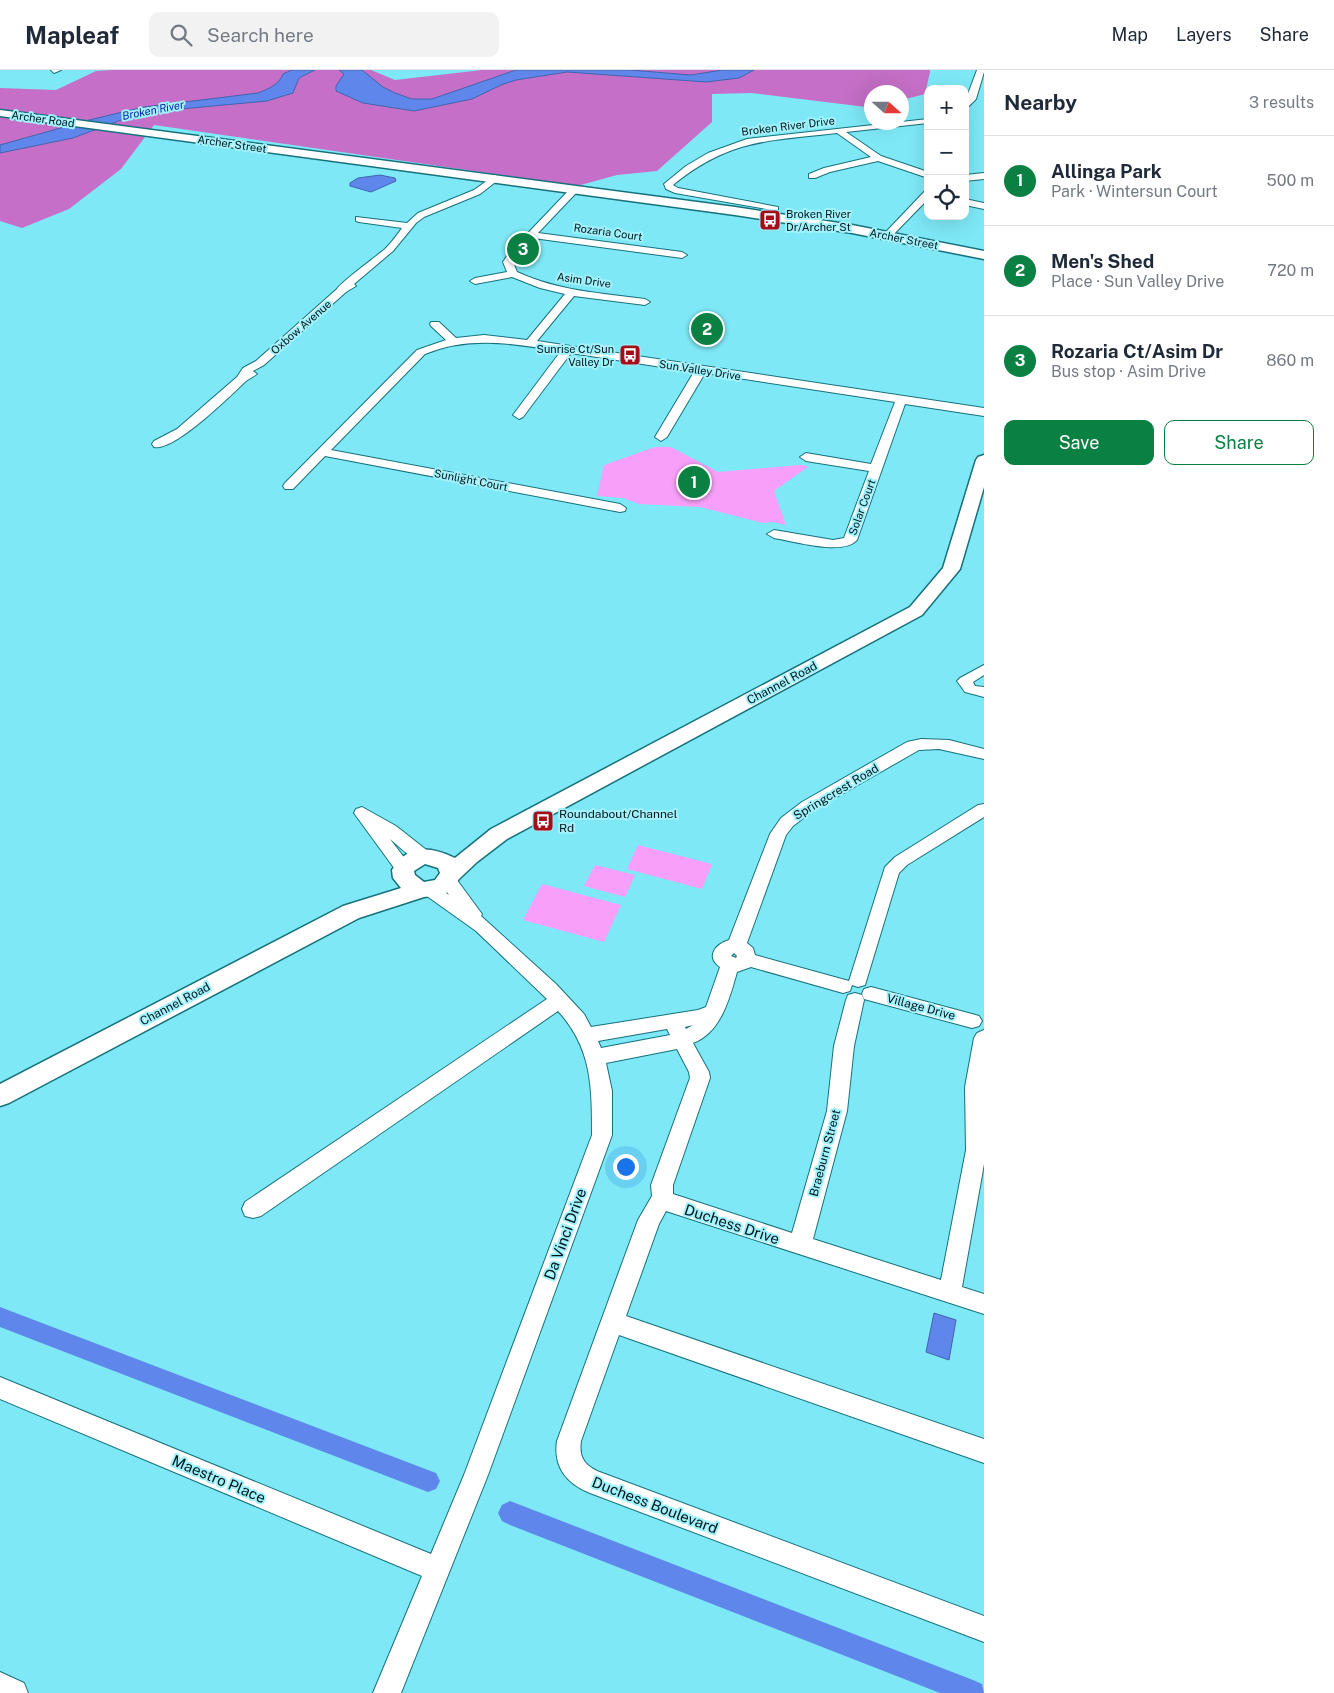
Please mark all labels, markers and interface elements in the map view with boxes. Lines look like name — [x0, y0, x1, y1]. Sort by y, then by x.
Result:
search box — [149, 12, 499, 57]
text: Mapleaf — [25, 21, 119, 49]
icon: search — [167, 21, 195, 49]
text: Search here — [207, 24, 314, 46]
text: Map — [1112, 24, 1148, 45]
text: Layers — [1176, 24, 1232, 45]
text: Share — [1260, 24, 1309, 45]
north arrow — [864, 85, 909, 130]
map controls — [924, 85, 969, 220]
button: + — [924, 85, 969, 130]
text: Nearby — [1004, 90, 1077, 115]
text: 3 results — [1249, 93, 1314, 112]
water label: Broken River — [121, 98, 186, 122]
street label: Archer Road — [11, 109, 75, 129]
street label: Broken River Drive — [741, 114, 835, 138]
button: − — [924, 130, 969, 175]
street label: Archer Street — [197, 133, 267, 155]
text: Allinga Park — [1051, 160, 1162, 182]
text: 1 — [1017, 171, 1023, 190]
text: 500 m — [1267, 171, 1314, 190]
button: locate — [924, 175, 969, 220]
text: Park · Wintersun Court — [1051, 182, 1218, 201]
bus stop icon: Broken River Dr/Archer St — [758, 208, 782, 232]
place label: Broken River Dr/Archer St — [786, 208, 851, 233]
street label: Rozaria Court — [573, 221, 643, 243]
street label: Archer Street — [869, 226, 939, 252]
pin: 3 — [507, 230, 539, 268]
text: Men's Shed — [1051, 250, 1154, 272]
text: 2 — [1015, 261, 1025, 280]
text: 720 m — [1267, 261, 1314, 280]
street label: Asim Drive — [556, 270, 612, 290]
text: Place · Sun Valley Drive — [1051, 272, 1224, 291]
street label: Oxbow Avenue — [268, 298, 334, 356]
pin: 2 — [691, 310, 723, 348]
text: Rozaria Ct/Asim Dr — [1051, 340, 1223, 362]
place label: Sunrise Ct/Sun Valley Dr — [537, 343, 614, 368]
bus stop icon: Sunrise Ct/Sun Valley Dr — [618, 343, 642, 367]
text: 3 — [1015, 351, 1025, 370]
text: 860 m — [1266, 351, 1314, 370]
street label: Sun Valley Drive — [658, 358, 742, 382]
text: Bus stop · Asim Drive — [1051, 362, 1206, 381]
button: Save — [1004, 420, 1154, 465]
button: Share — [1164, 420, 1314, 465]
pin: 1 — [678, 463, 710, 501]
street label: Sunlight Court — [433, 467, 509, 493]
street label: Solar Court — [846, 477, 878, 537]
street label: Channel Road — [745, 659, 819, 707]
street label: Springcrest Road — [791, 761, 881, 823]
place label: Roundabout/Channel Rd — [559, 807, 678, 835]
bus stop icon: Roundabout/Channel Rd — [531, 809, 555, 833]
street label: Channel Road — [138, 980, 212, 1028]
street label: Village Drive — [885, 991, 957, 1023]
street label: Braeburn Street — [807, 1108, 843, 1198]
your location — [613, 1154, 639, 1180]
street label: Da Vinci Drive — [541, 1186, 589, 1282]
street label: Duchess Drive — [682, 1201, 782, 1247]
street label: Maestro Place — [170, 1452, 268, 1506]
street label: Duchess Boulevard — [590, 1473, 720, 1537]

